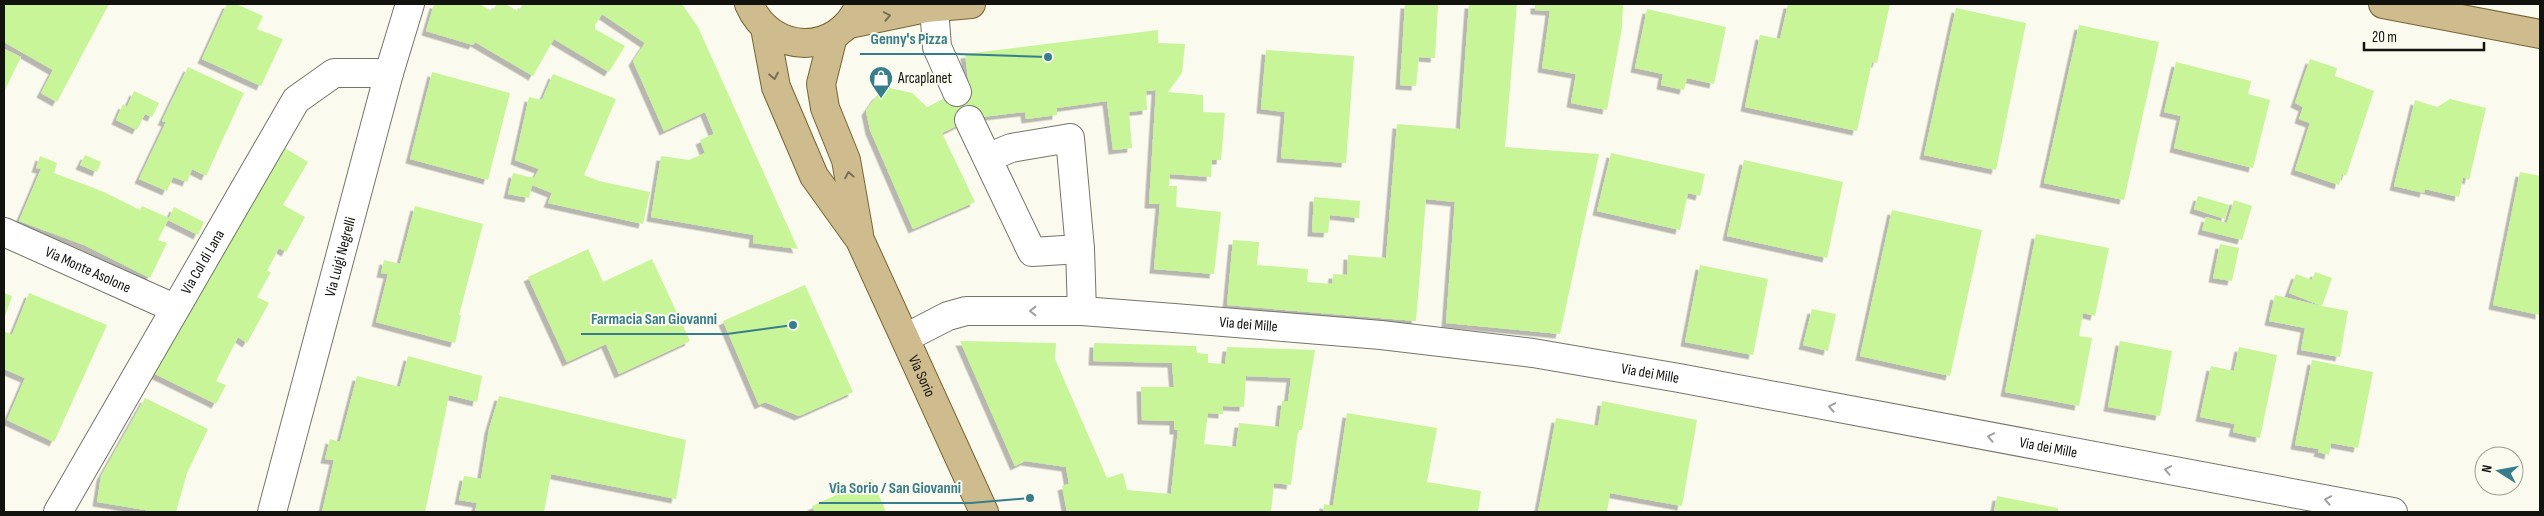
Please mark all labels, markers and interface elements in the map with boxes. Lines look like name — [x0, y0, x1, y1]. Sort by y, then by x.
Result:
one-way arrow — [883, 11, 892, 22]
scale bar — [2364, 20, 2484, 52]
callout: Genny's Pizza — [860, 23, 957, 54]
text: 20 m — [2372, 28, 2397, 47]
text: Genny's Pizza — [871, 30, 947, 49]
shop icon: Arcaplanet — [868, 65, 894, 99]
place label: Arcaplanet — [897, 69, 953, 88]
one-way arrow — [769, 72, 779, 81]
one-way arrow — [844, 170, 854, 179]
street label: Via Luigi Negrelli — [321, 215, 360, 299]
street label: Via Col di Lana — [177, 226, 229, 298]
street label: Via Monte Asolone — [42, 243, 134, 297]
callout: Farmacia San Giovanni — [581, 303, 727, 334]
one-way arrow — [1029, 306, 1037, 316]
text: Farmacia San Giovanni — [591, 310, 717, 329]
street label: Via dei Mille — [1218, 313, 1278, 336]
street label: Via Sorio — [904, 352, 939, 400]
street label: Via dei Mille — [1620, 359, 1681, 388]
one-way arrow — [1827, 402, 1836, 412]
one-way arrow — [1987, 432, 1996, 442]
street label: Via dei Mille — [2018, 433, 2079, 463]
north arrow — [2474, 446, 2524, 496]
text: N — [2478, 463, 2496, 474]
one-way arrow — [2164, 465, 2173, 476]
callout: Via Sorio / San Giovanni — [819, 472, 971, 503]
text: Via Sorio / San Giovanni — [829, 479, 961, 498]
one-way arrow — [2324, 495, 2332, 506]

